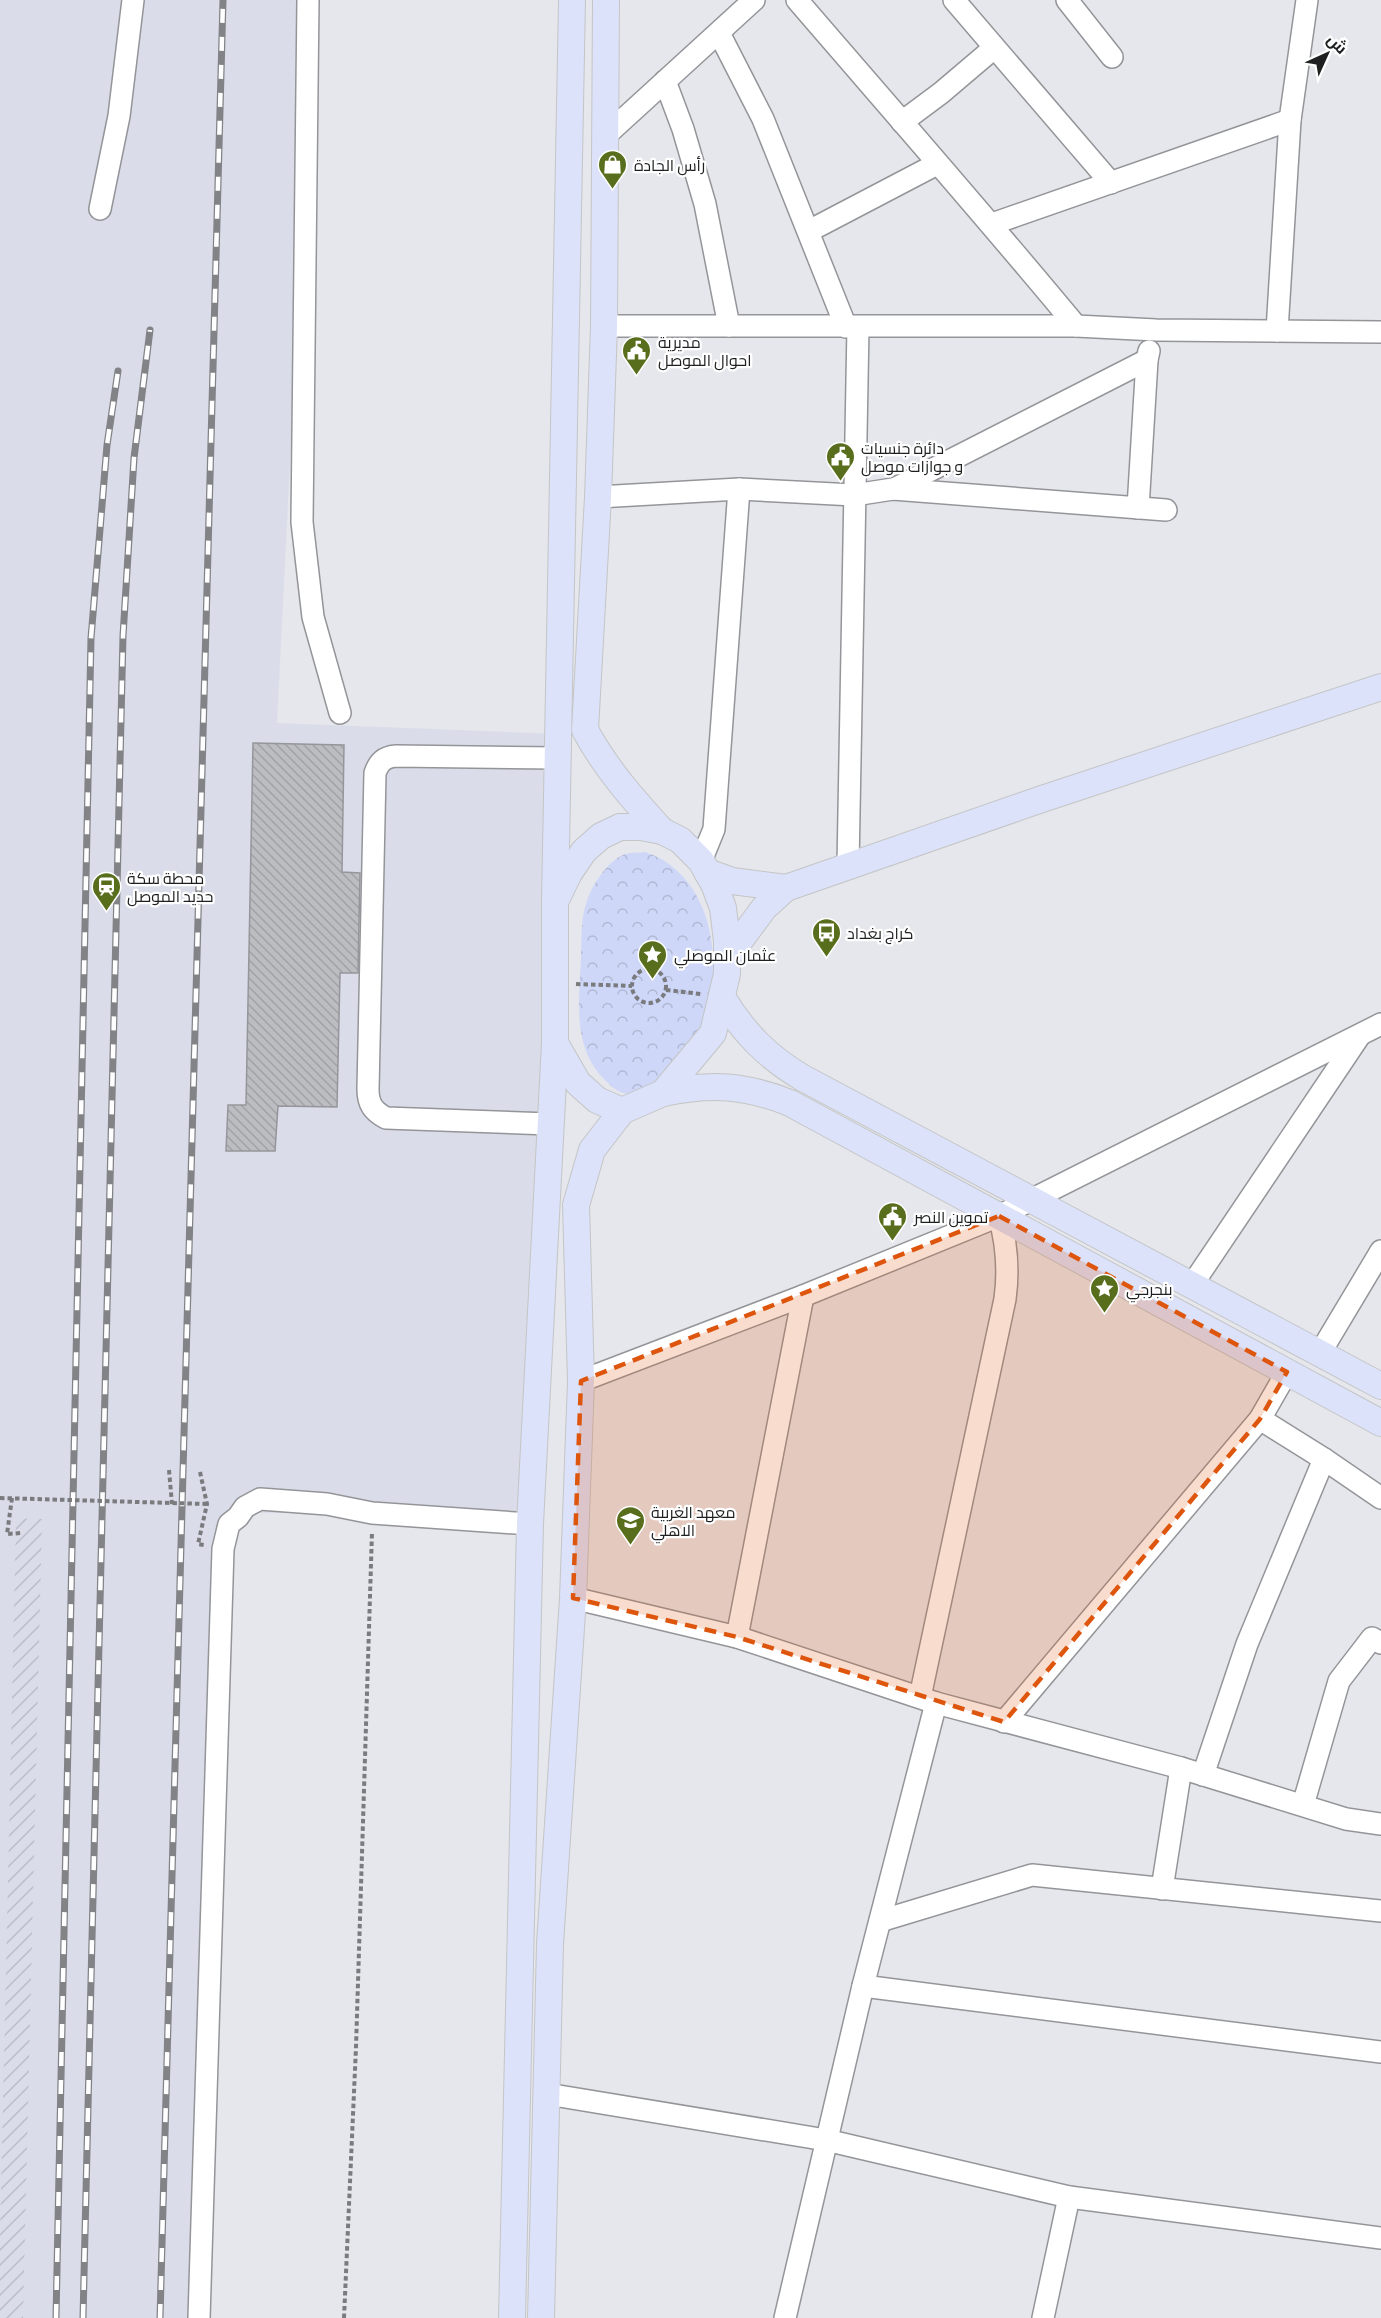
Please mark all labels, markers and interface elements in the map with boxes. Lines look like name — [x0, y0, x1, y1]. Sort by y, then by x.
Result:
north arrow — [1297, 24, 1357, 84]
text: ش — [1323, 29, 1352, 58]
shop icon: رأس الجادة — [597, 148, 629, 190]
place label: رأس الجادة — [634, 155, 705, 176]
place label: مديرية احوال الموصل — [658, 332, 752, 371]
public building icon: مديرية احوال الموصل — [621, 334, 653, 376]
place label: دائرة جنسيات و جوازات موصل — [861, 438, 963, 477]
public building icon: دائرة جنسيات و جوازات موصل — [824, 440, 856, 482]
place label: محطة سكة حديد الموصل — [127, 868, 213, 907]
station icon: محطة سكة حديد الموصل — [90, 870, 122, 912]
bus stop icon: كراج بغداد — [810, 916, 842, 958]
place label: كراج بغداد — [847, 923, 914, 945]
place icon: عثمان الموصلي — [637, 938, 669, 980]
place label: عثمان الموصلي — [674, 945, 776, 969]
public building icon: تموين النصر — [877, 1200, 909, 1242]
place label: تموين النصر — [913, 1207, 989, 1228]
place icon: بنجرجي — [1089, 1272, 1121, 1314]
place label: بنجرجي — [1126, 1279, 1172, 1303]
place label: معهد الغربية الاهلي — [651, 1502, 736, 1544]
school or university icon: معهد الغربية الاهلي — [614, 1504, 646, 1546]

